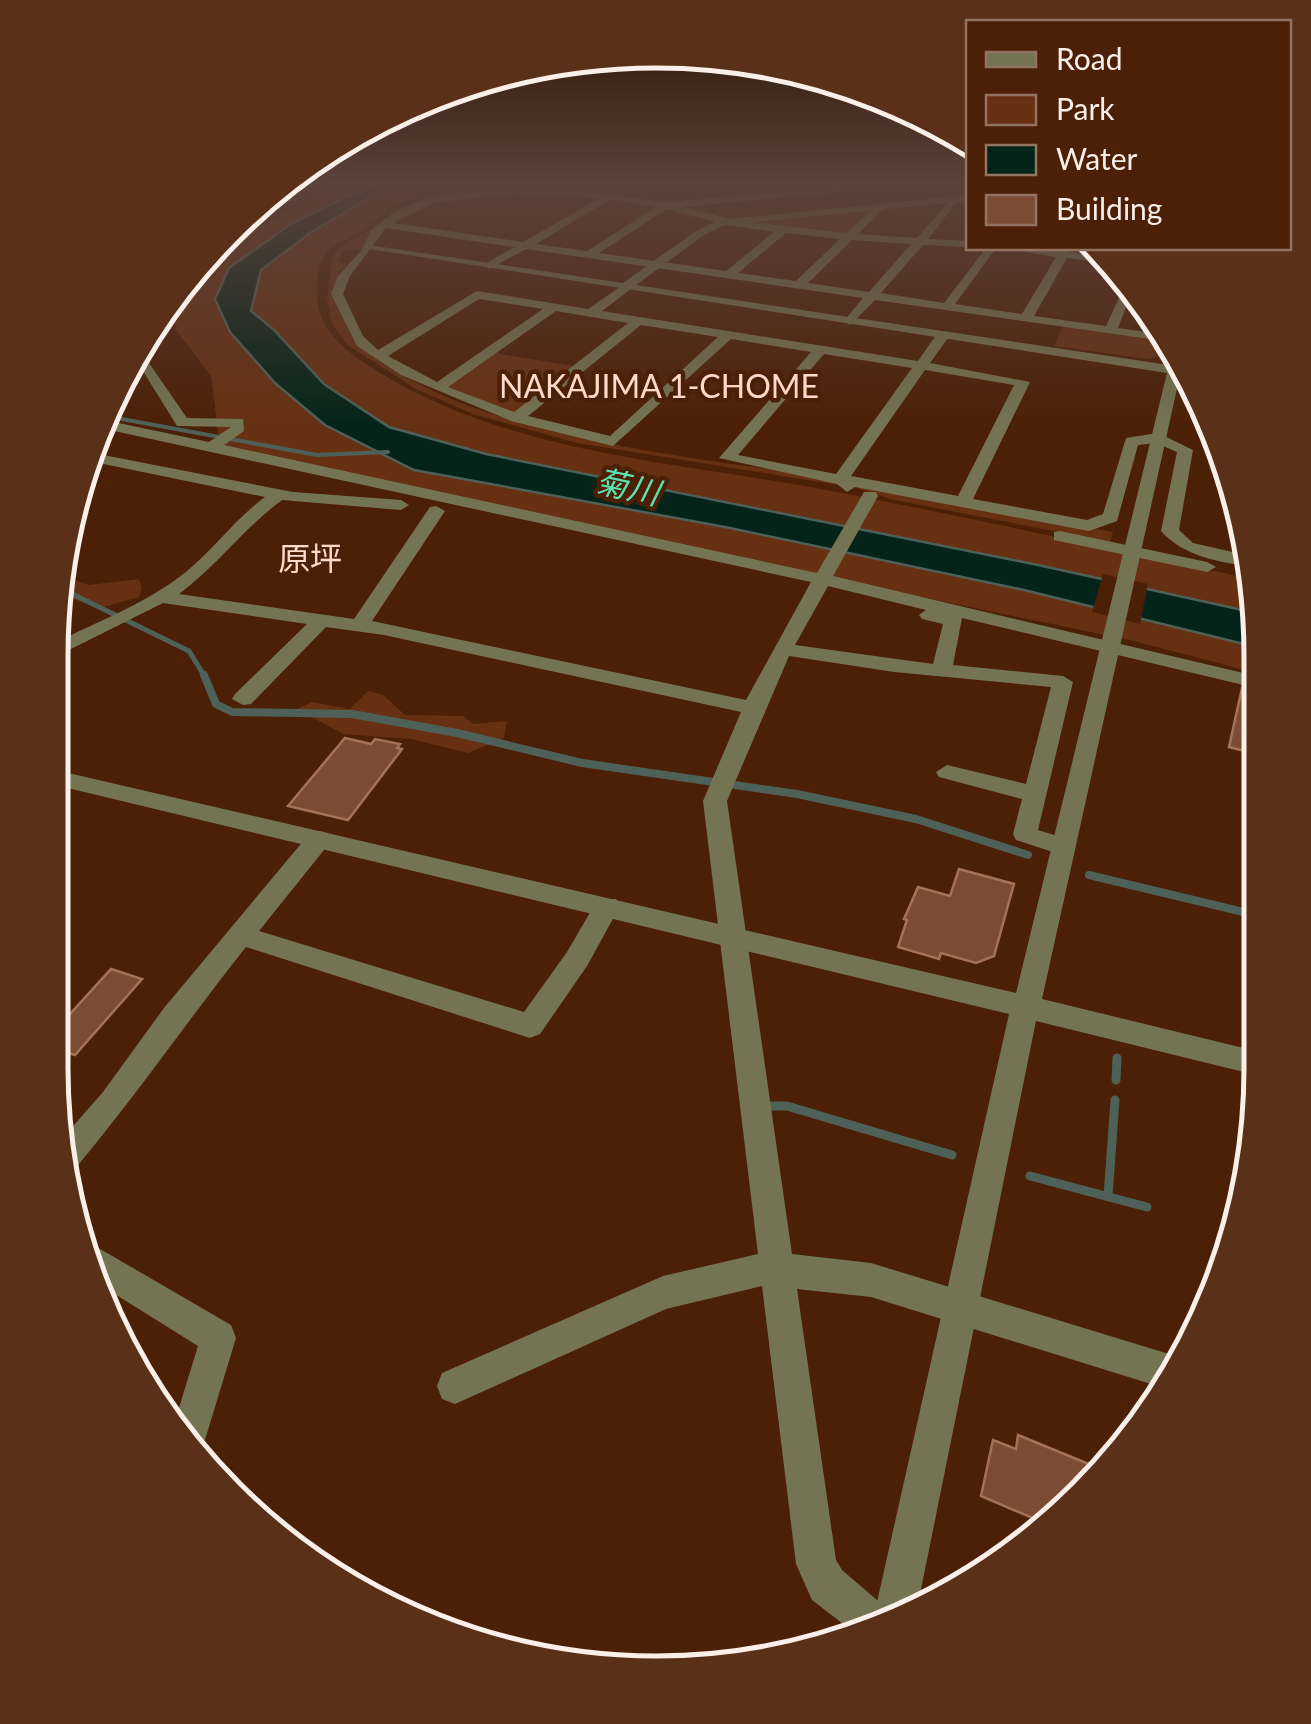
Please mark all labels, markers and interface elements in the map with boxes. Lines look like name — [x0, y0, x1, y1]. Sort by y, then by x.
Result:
legend — [966, 20, 1291, 250]
text: Road — [1056, 40, 1123, 76]
text: Park — [1056, 90, 1115, 126]
text: Water — [1056, 140, 1138, 176]
text: Building — [1056, 190, 1162, 226]
district label: NAKAJIMA 1-CHOME — [499, 366, 819, 405]
water label: 菊川 — [593, 460, 666, 512]
district label: 原坪 — [278, 538, 342, 577]

